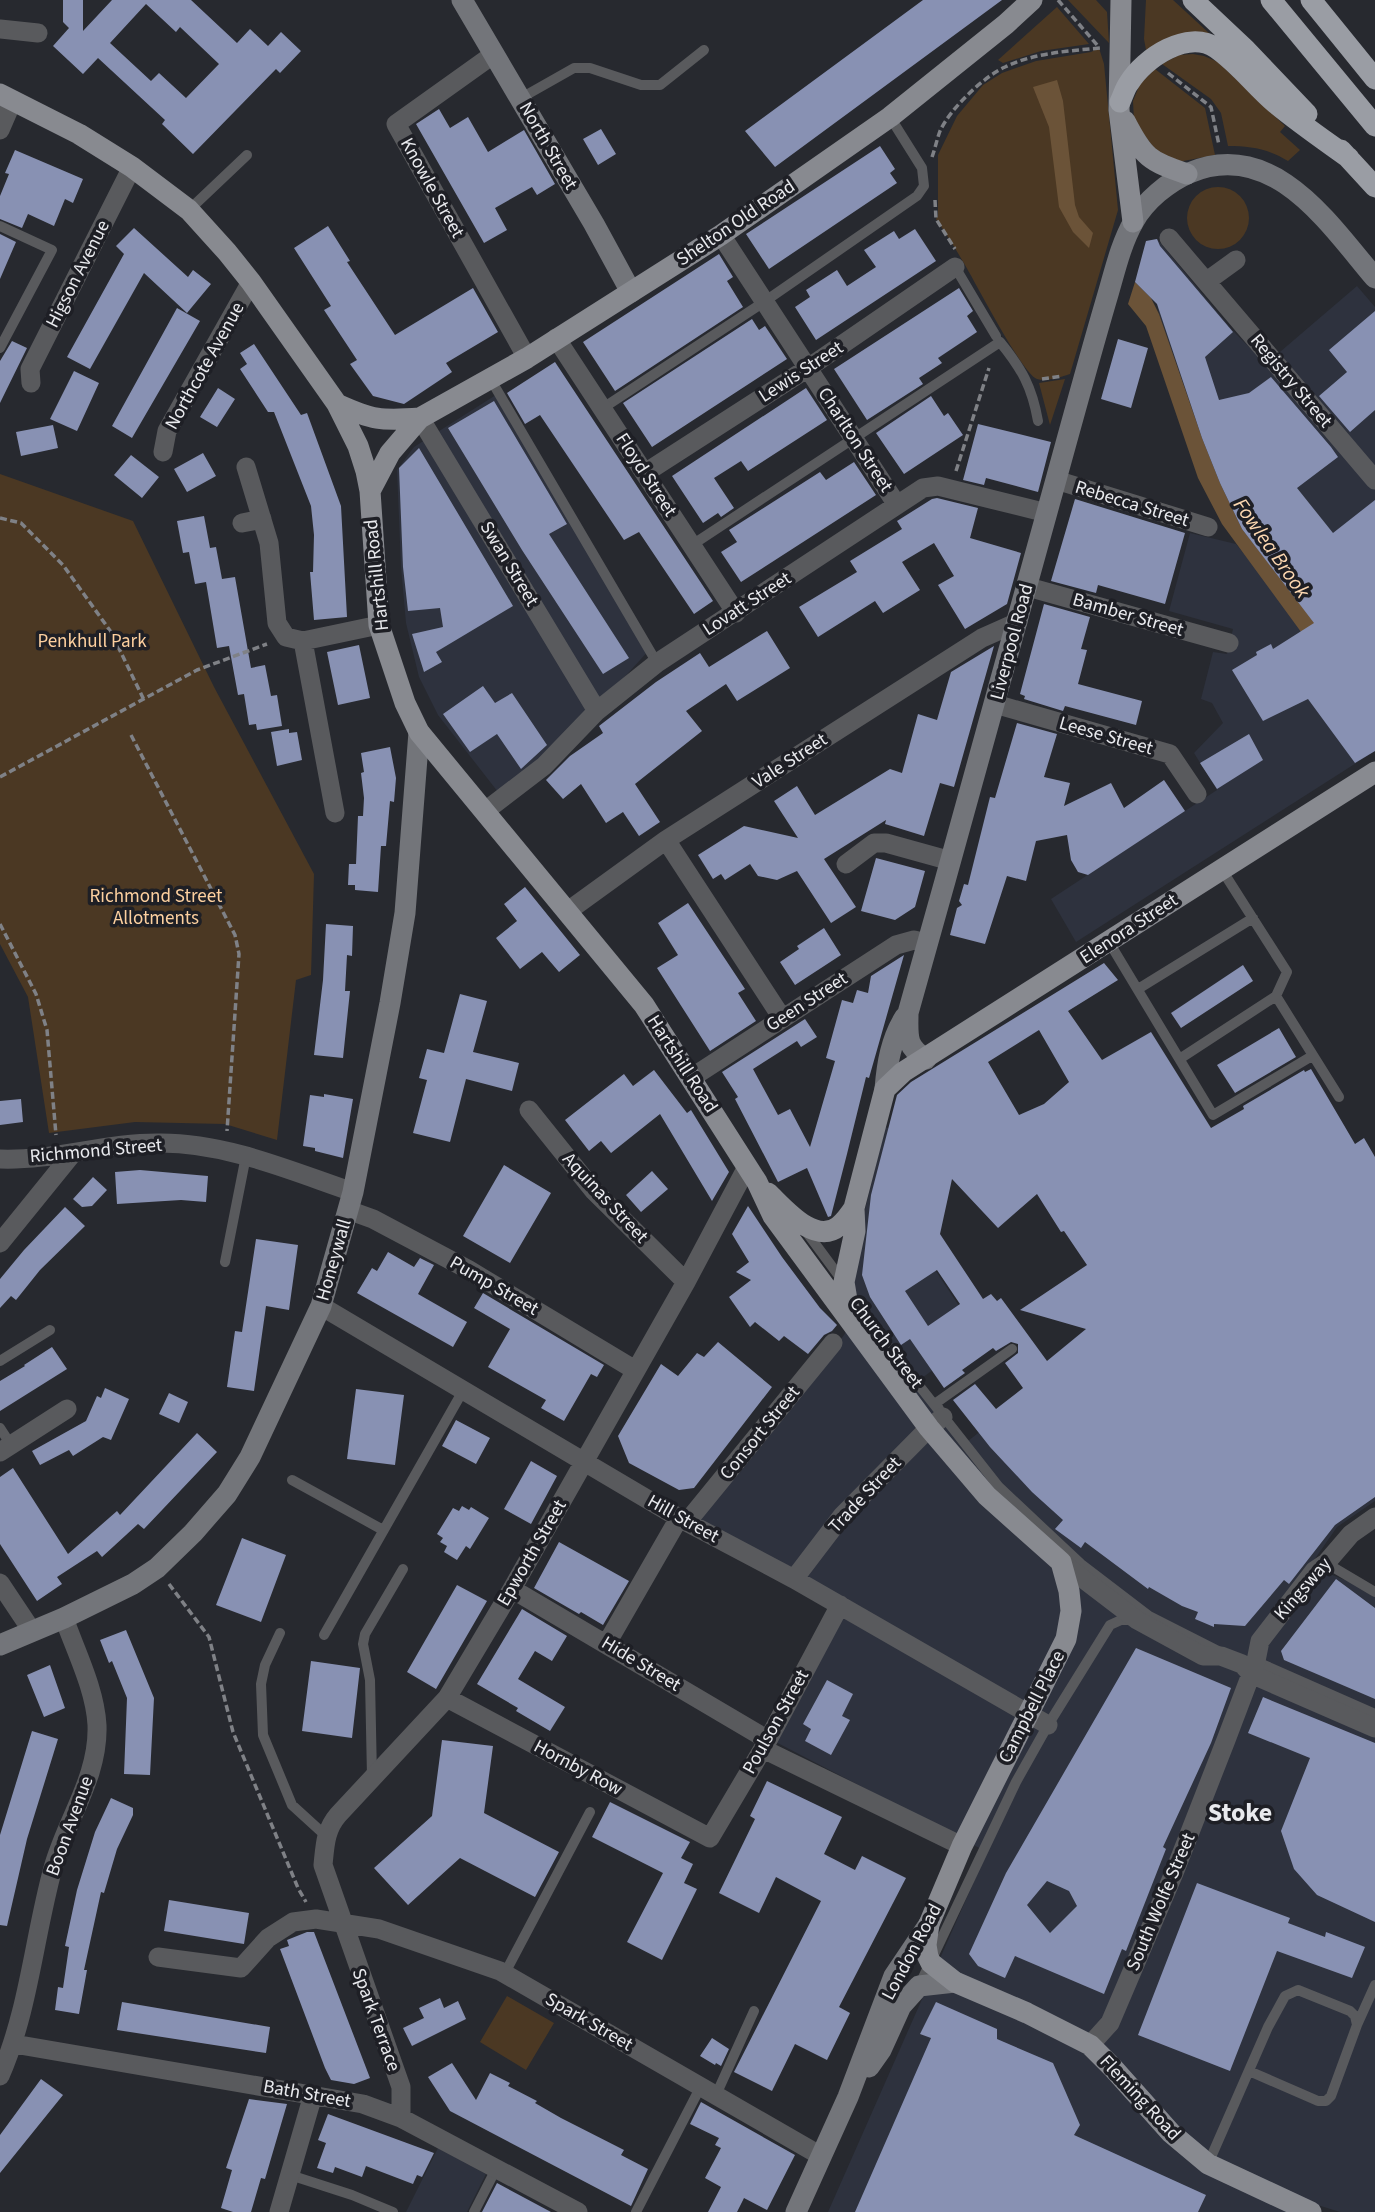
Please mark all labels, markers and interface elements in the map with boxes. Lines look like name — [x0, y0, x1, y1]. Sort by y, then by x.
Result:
street label: North Street — [512, 97, 584, 195]
street label: Knowle Street — [393, 133, 471, 244]
street label: Shelton Old Road — [671, 173, 801, 273]
street label: Higson Avenue — [39, 215, 117, 333]
street label: Northcote Avenue — [159, 297, 251, 435]
street label: Registry Street — [1244, 328, 1339, 434]
street label: Lewis Street — [753, 334, 849, 410]
street label: Charlton Street — [811, 382, 899, 498]
street label: Floyd Street — [609, 428, 684, 523]
street label: Rebecca Street — [1072, 474, 1193, 534]
water label: Fowlea Brook — [1226, 492, 1318, 605]
street label: Swan Street — [473, 516, 545, 612]
street label: Hartshill Road — [358, 518, 396, 632]
street label: Lovatt Street — [697, 565, 797, 643]
street label: Liverpool Road — [984, 581, 1040, 703]
street label: Bamber Street — [1069, 586, 1187, 644]
park label: Penkhull Park — [37, 628, 147, 655]
street label: Leese Street — [1056, 710, 1157, 762]
street label: Vale Street — [747, 726, 833, 795]
park label: Richmond Street Allotments — [90, 883, 223, 932]
street label: Elenora Street — [1075, 887, 1184, 971]
street label: Geen Street — [761, 965, 854, 1038]
street label: Hartshill Road — [640, 1010, 724, 1118]
street label: Richmond Street — [29, 1132, 164, 1170]
street label: Aquinas Street — [556, 1147, 655, 1250]
street label: Honeywall — [309, 1216, 359, 1304]
street label: Pump Street — [444, 1250, 544, 1323]
street label: Church Street — [843, 1292, 930, 1395]
street label: Consort Street — [714, 1380, 807, 1486]
street label: Trade Street — [822, 1450, 908, 1539]
street label: Hill Street — [642, 1488, 724, 1550]
street label: Epworth Street — [491, 1494, 574, 1611]
street label: Kingsway — [1268, 1552, 1338, 1626]
street label: Hide Street — [596, 1630, 686, 1699]
street label: Campbell Place — [992, 1646, 1072, 1768]
street label: Poulson Street — [736, 1664, 816, 1779]
street label: Hornby Row — [529, 1733, 628, 1803]
street label: Boon Avenue — [39, 1772, 101, 1880]
district label: Stoke — [1208, 1794, 1272, 1831]
street label: South Wolfe Street — [1120, 1828, 1202, 1975]
street label: London Road — [875, 1899, 949, 2005]
street label: Spark Terrace — [345, 1965, 407, 2075]
street label: Spark Street — [540, 1986, 638, 2058]
street label: Fleming Road — [1093, 2049, 1187, 2147]
street label: Bath Street — [261, 2073, 354, 2115]

